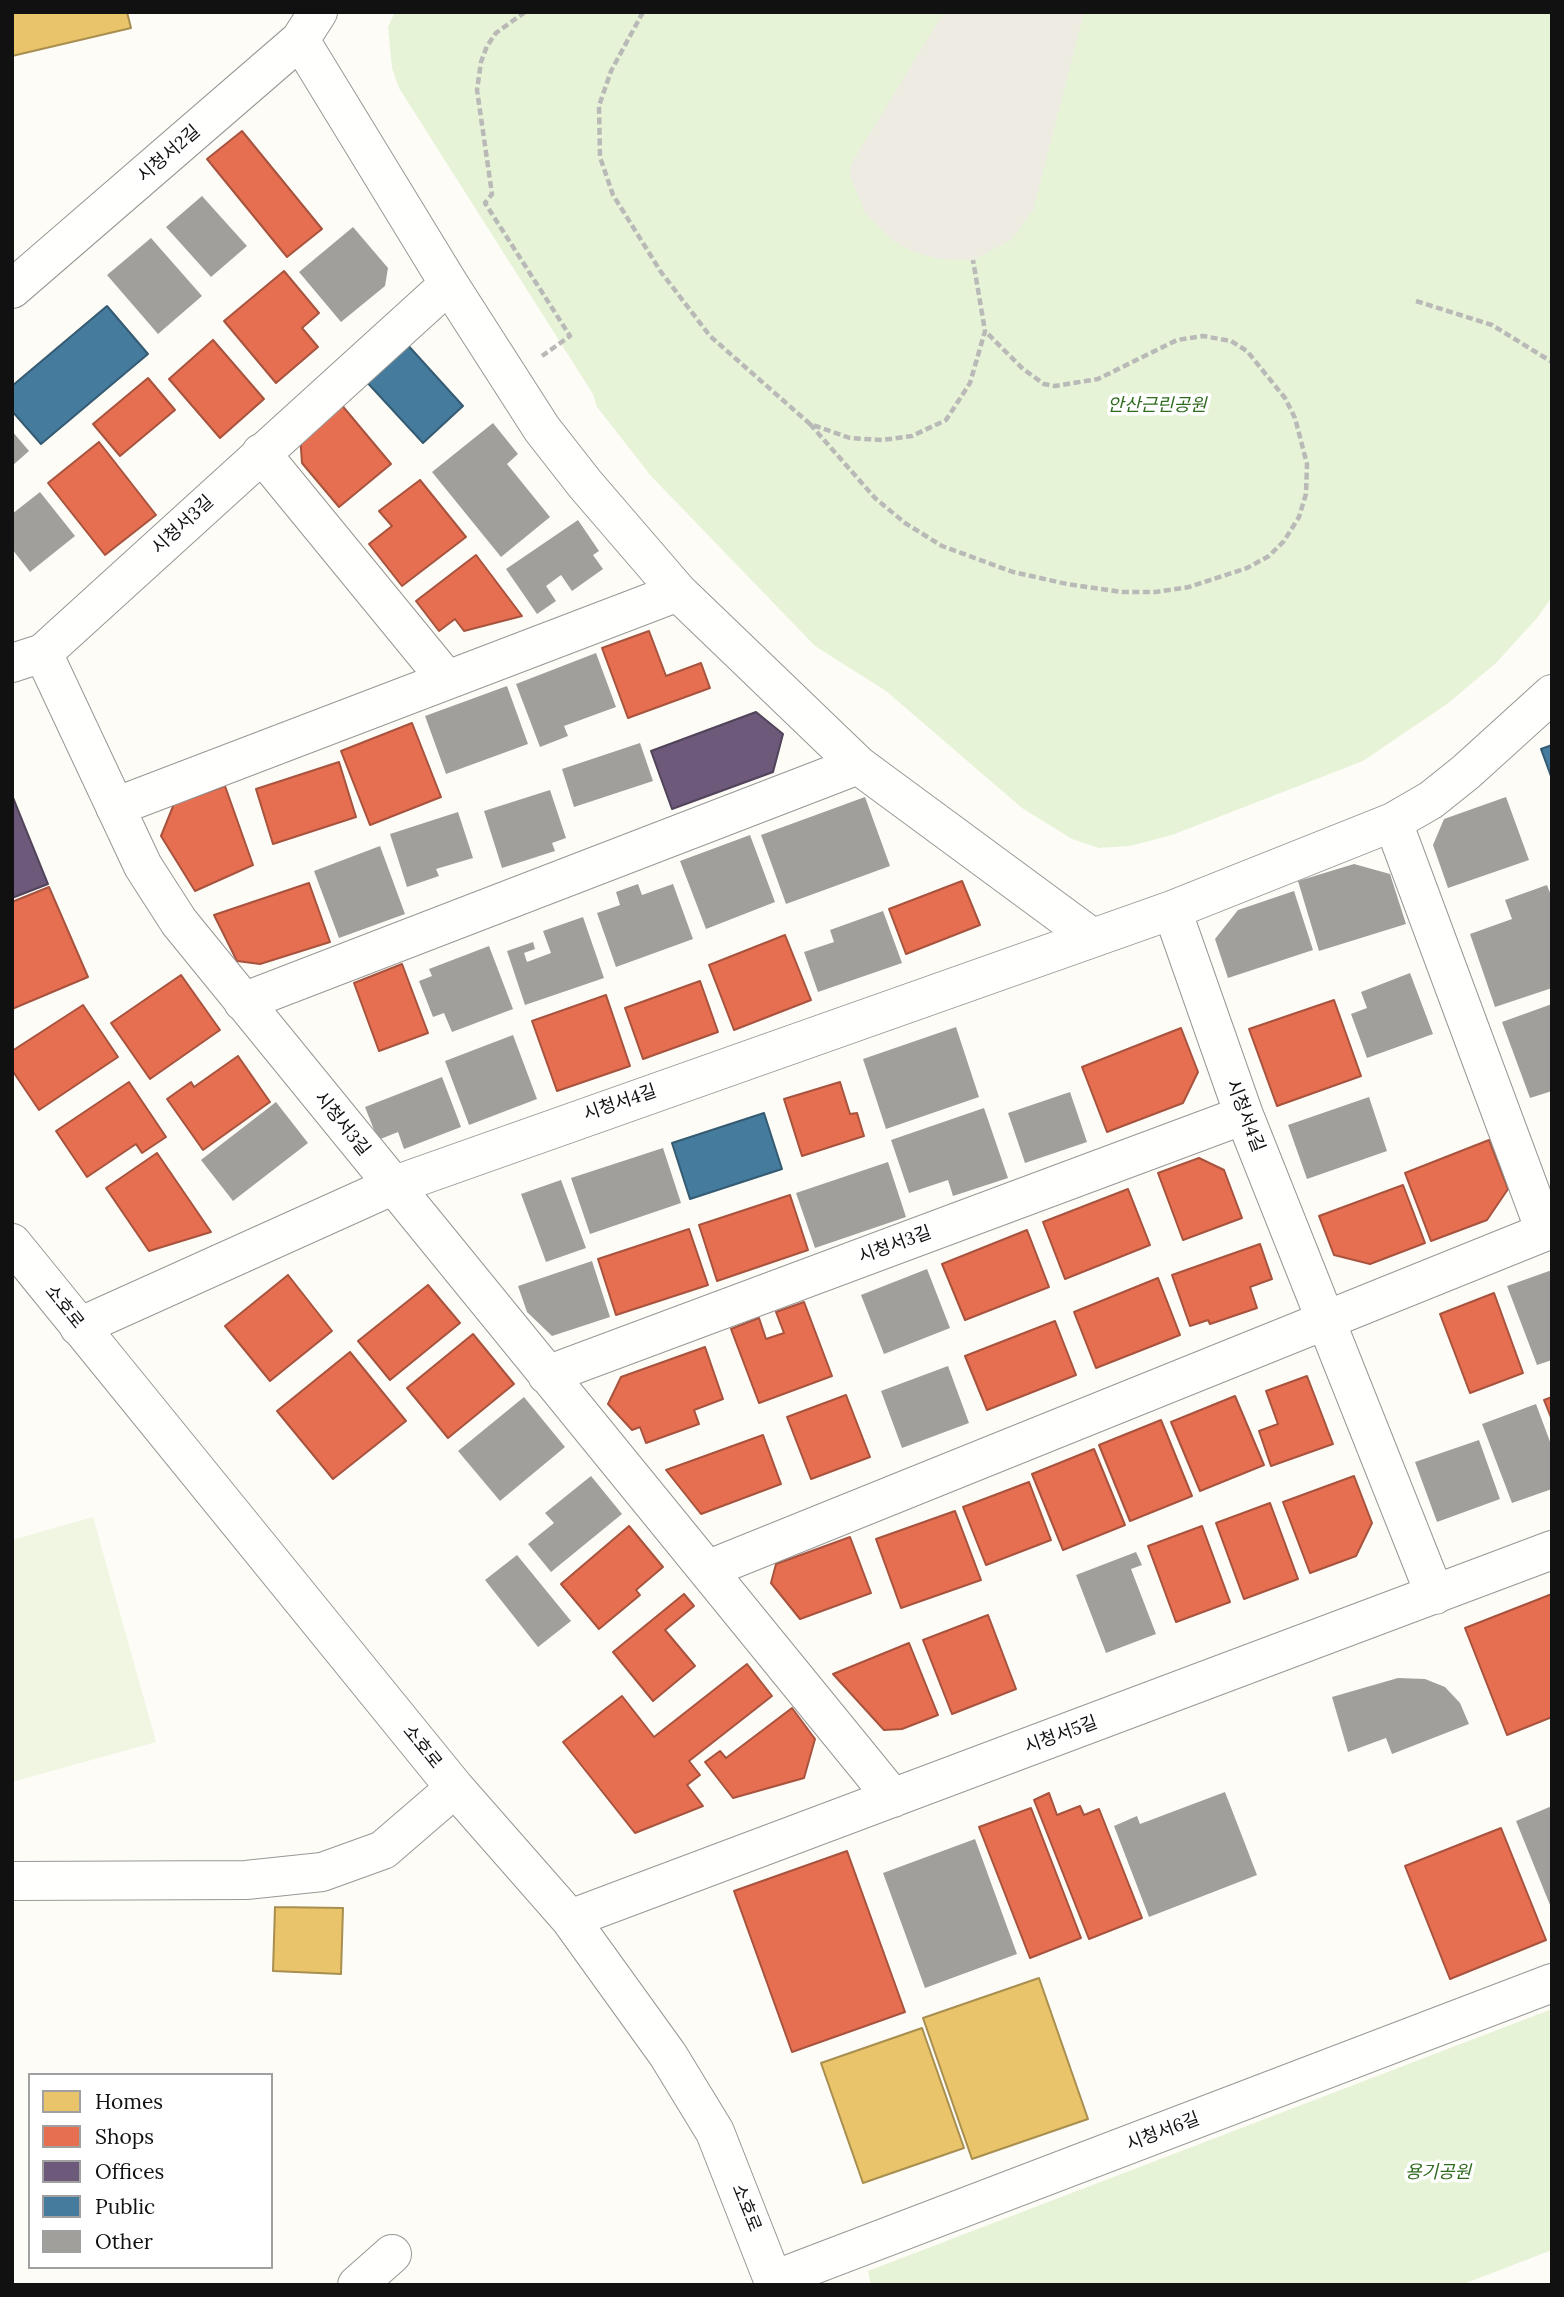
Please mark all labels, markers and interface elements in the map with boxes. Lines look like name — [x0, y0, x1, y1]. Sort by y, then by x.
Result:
street label: 시청서2길 — [133, 121, 205, 187]
park label: 안산근린공원 — [1107, 395, 1207, 417]
street label: 시청서3길 — [148, 491, 218, 559]
street label: 시청서4길 — [1221, 1077, 1269, 1155]
street label: 시청서4길 — [581, 1080, 659, 1126]
street label: 시청서3길 — [310, 1088, 374, 1160]
street label: 시청서3길 — [855, 1222, 935, 1268]
street label: 소호로 — [40, 1281, 88, 1333]
street label: 시청서5길 — [1022, 1712, 1100, 1758]
street label: 소호로 — [398, 1721, 446, 1773]
legend — [28, 2073, 273, 2269]
text: Homes — [95, 2088, 163, 2115]
street label: 시청서6길 — [1123, 2108, 1203, 2156]
text: Shops — [95, 2123, 154, 2150]
text: Offices — [95, 2158, 164, 2185]
park label: 용기공원 — [1405, 2162, 1471, 2184]
street label: 소호로 — [727, 2181, 765, 2235]
text: Public — [95, 2193, 155, 2220]
text: Other — [95, 2228, 153, 2255]

